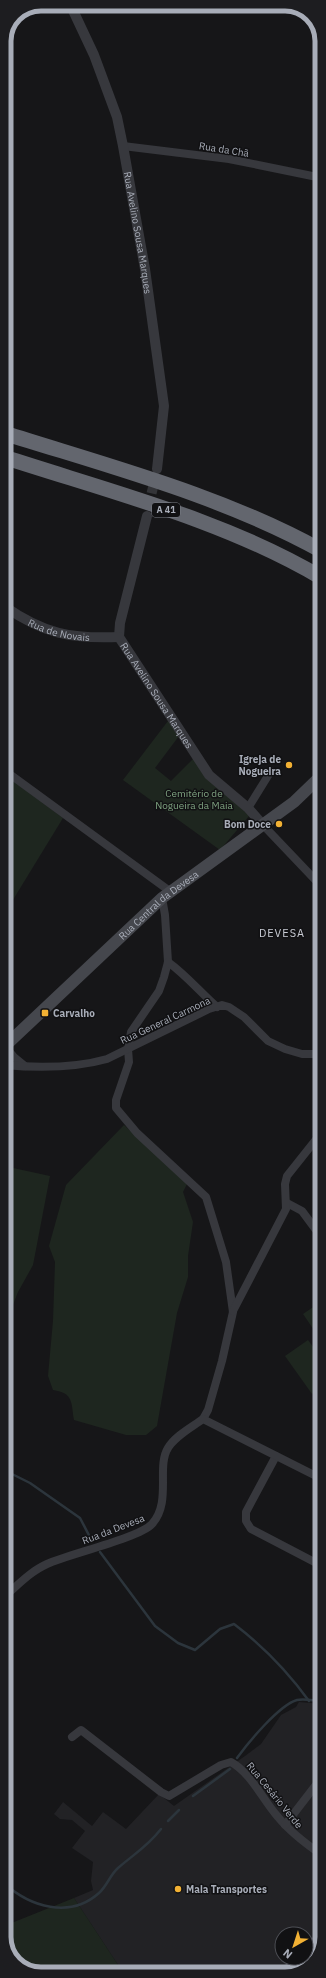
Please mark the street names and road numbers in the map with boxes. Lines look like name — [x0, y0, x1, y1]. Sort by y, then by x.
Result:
street label: Rua da Chã — [198, 139, 251, 160]
street label: Rua Avelino Sousa Marques — [121, 170, 154, 295]
road number: A 41 — [152, 503, 180, 517]
street label: Rua de Novais — [26, 616, 90, 644]
street label: Rua Avelino Sousa Marques — [117, 640, 196, 751]
street label: Rua Central da Devesa — [116, 867, 202, 943]
street label: Rua General Carmona — [118, 994, 213, 1047]
street label: Rua da Devesa — [80, 1511, 147, 1547]
street label: Rua Cesário Verde — [244, 1759, 306, 1832]

